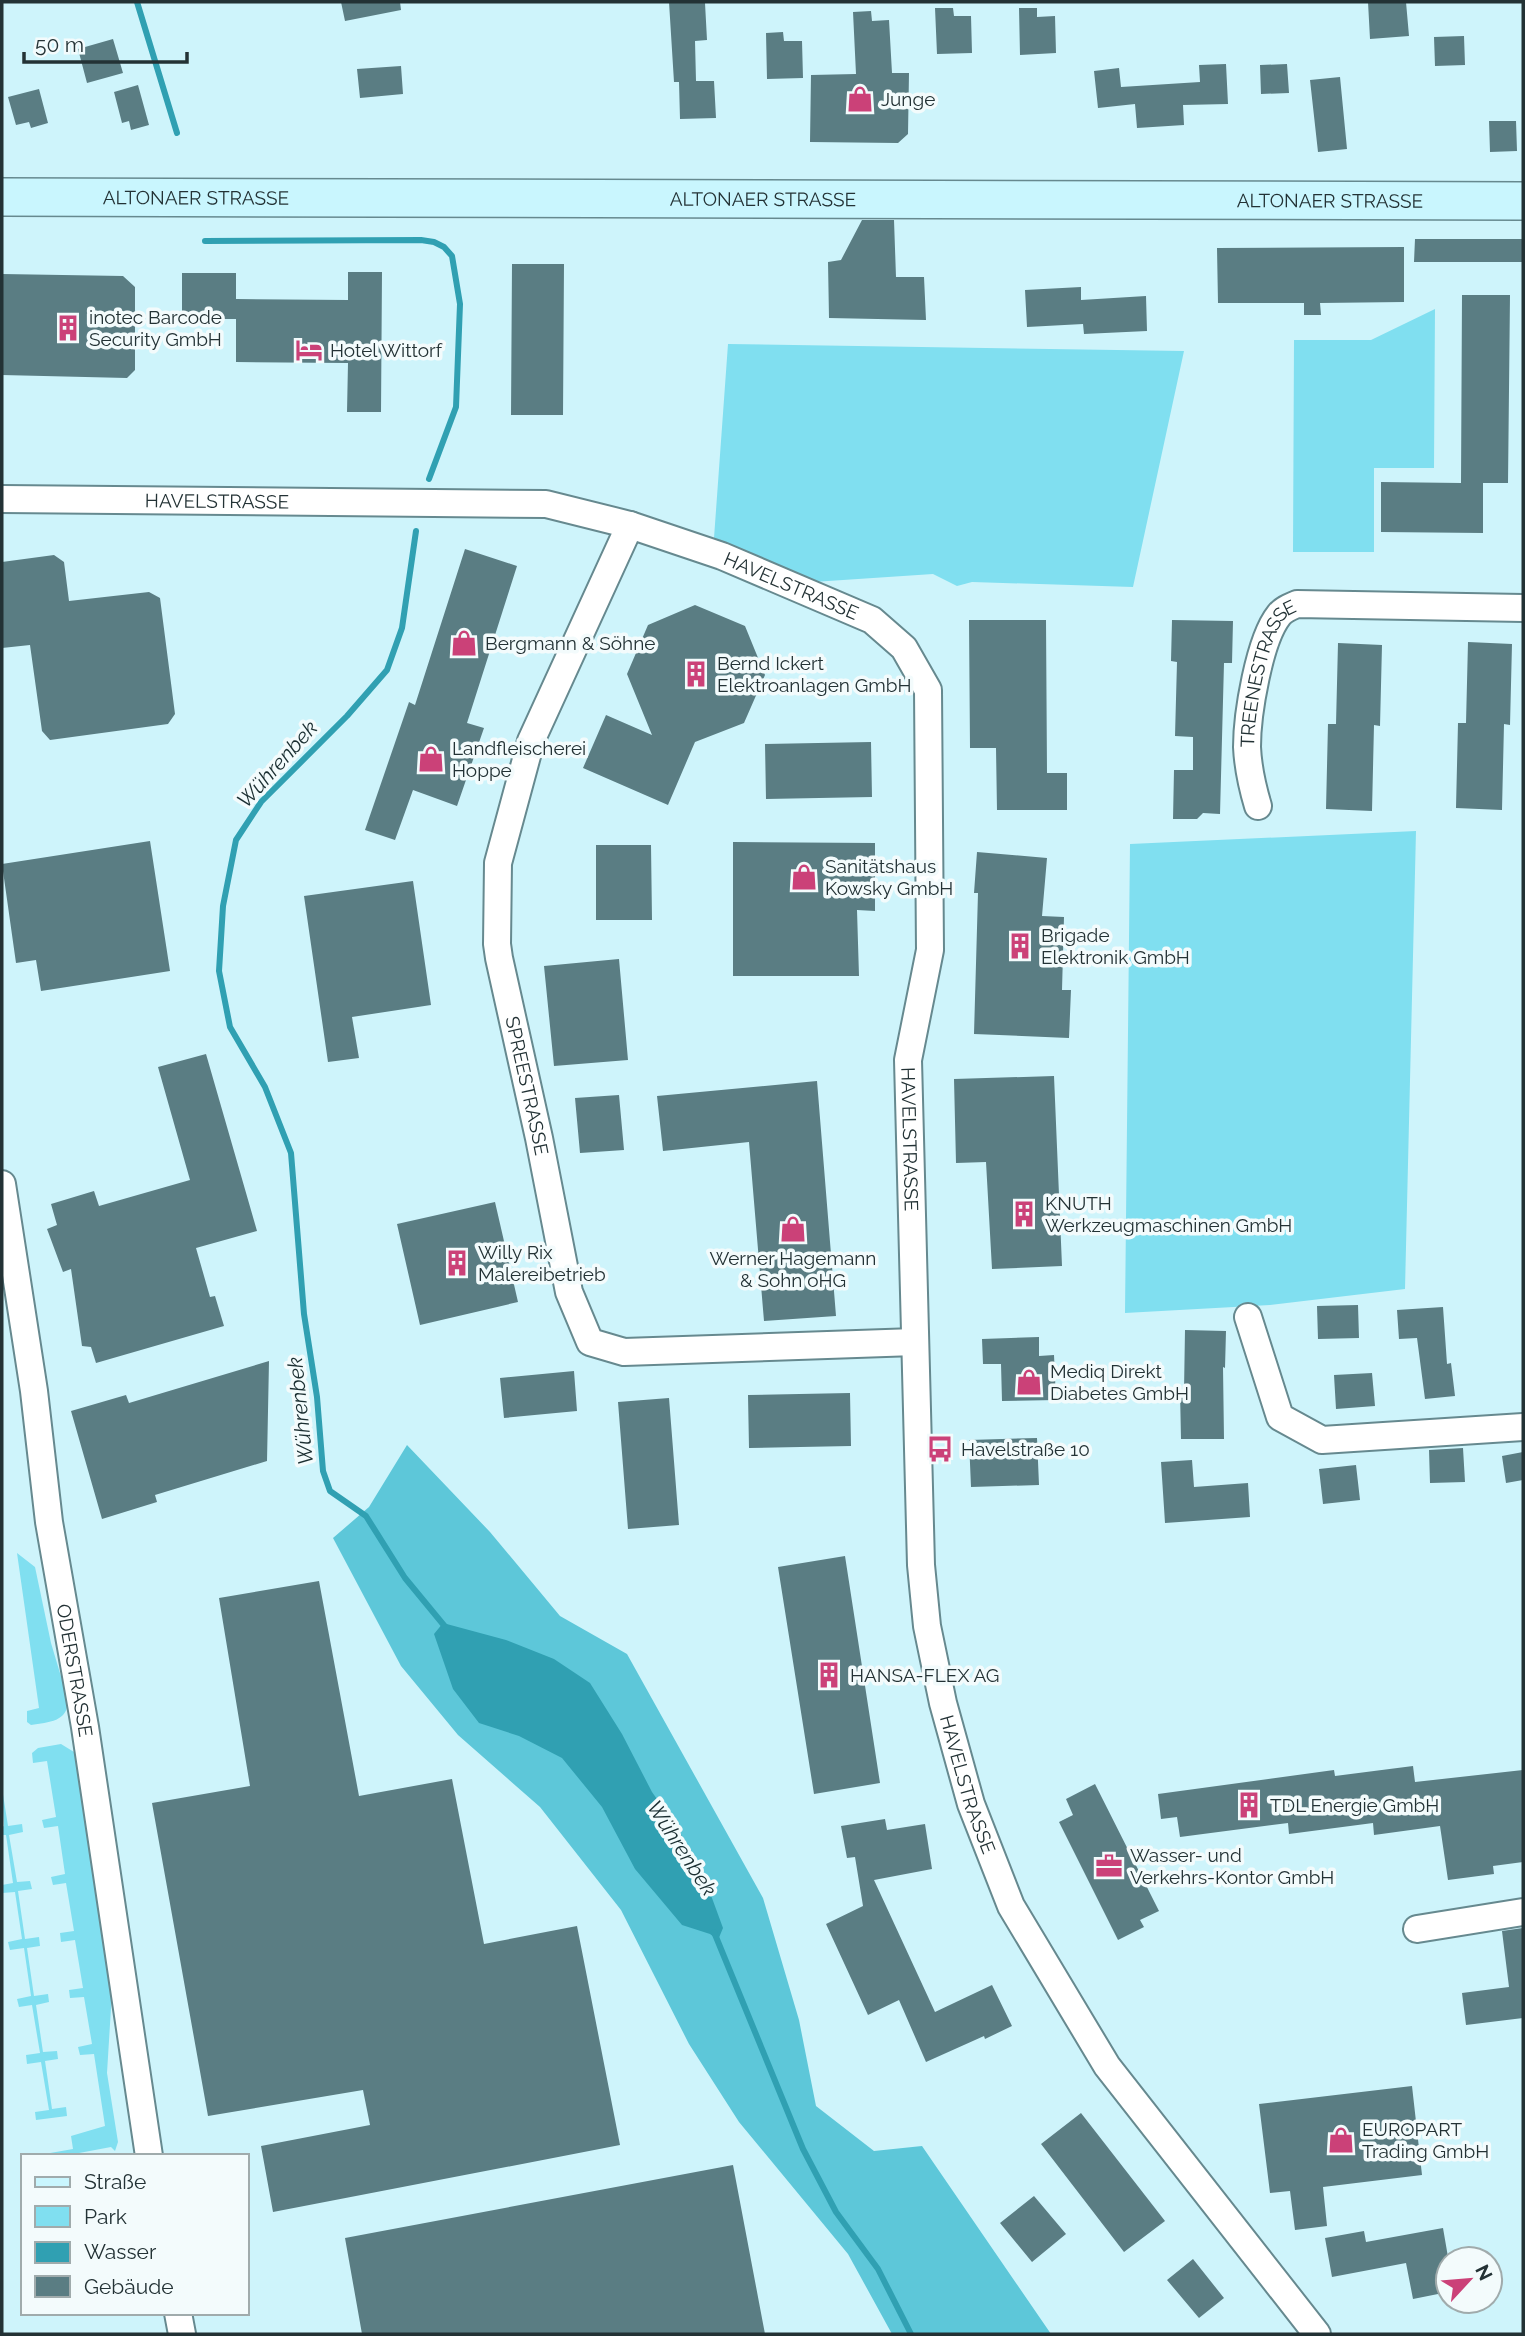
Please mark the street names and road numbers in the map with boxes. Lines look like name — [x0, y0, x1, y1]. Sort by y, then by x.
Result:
street label: ALTONAER STRASSE — [103, 186, 289, 209]
street label: ALTONAER STRASSE — [670, 188, 856, 210]
street label: ALTONAER STRASSE — [1237, 189, 1423, 212]
street label: HAVELSTRASSE — [145, 489, 289, 513]
street label: HAVELSTRASSE — [721, 547, 862, 624]
street label: TREENESTRASSE — [1236, 595, 1299, 748]
street label: SPREESTRASSE — [501, 1014, 553, 1157]
street label: HAVELSTRASSE — [897, 1067, 923, 1211]
street label: ODERSTRASSE — [53, 1602, 97, 1738]
street label: HAVELSTRASSE — [936, 1713, 1000, 1857]

